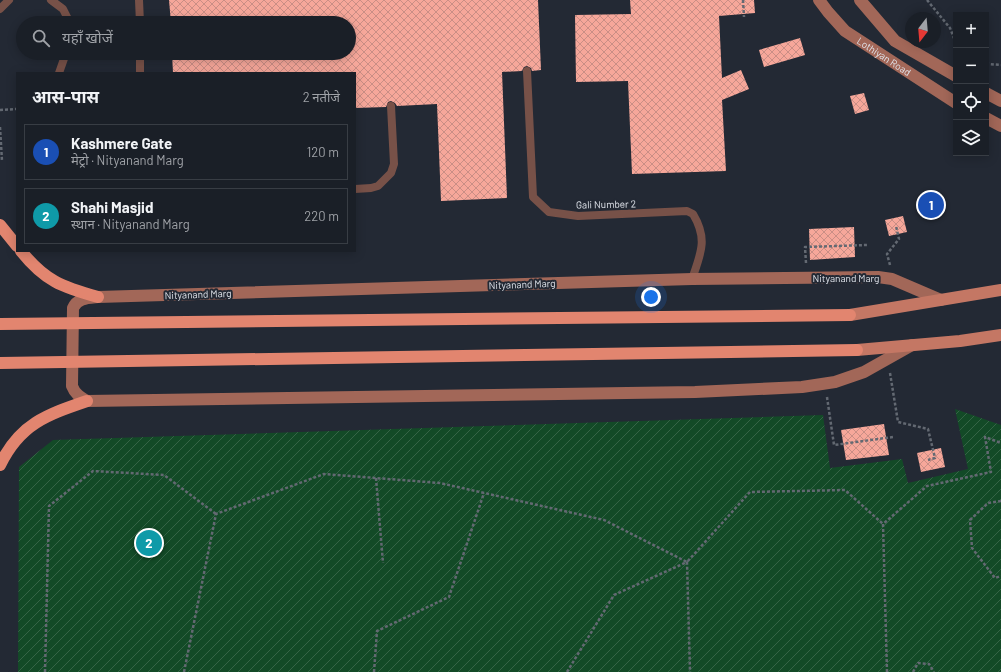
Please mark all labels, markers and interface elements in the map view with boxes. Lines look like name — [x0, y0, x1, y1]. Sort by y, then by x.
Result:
north arrow — [905, 12, 941, 48]
map controls — [953, 12, 989, 156]
button: + — [953, 12, 989, 48]
search box — [16, 16, 356, 60]
icon: search — [30, 27, 52, 49]
text: यहाँ खोजें — [62, 28, 113, 46]
street label: Lothiyan Road — [855, 34, 913, 78]
button: − — [953, 48, 989, 84]
button: locate — [953, 84, 989, 120]
text: आस-पास — [32, 86, 99, 106]
text: 2 नतीजे — [303, 89, 340, 105]
button: layers — [953, 120, 989, 156]
text: Kashmere Gate — [71, 134, 172, 152]
text: 1 — [44, 144, 48, 160]
text: 120 m — [307, 144, 339, 160]
text: मेट्रो · Nityanand Marg — [71, 152, 184, 168]
pin: 1 — [918, 190, 944, 220]
street label: Gali Number 2 — [576, 197, 636, 211]
text: Shahi Masjid — [71, 198, 153, 216]
text: 2 — [42, 208, 50, 224]
text: 220 m — [304, 208, 339, 224]
text: स्थान · Nityanand Marg — [71, 216, 190, 232]
street label: Nityanand Marg — [813, 272, 879, 284]
street label: Nityanand Marg — [488, 277, 556, 291]
street label: Nityanand Marg — [164, 287, 232, 301]
your location — [641, 287, 661, 307]
pin: 2 — [136, 528, 162, 558]

